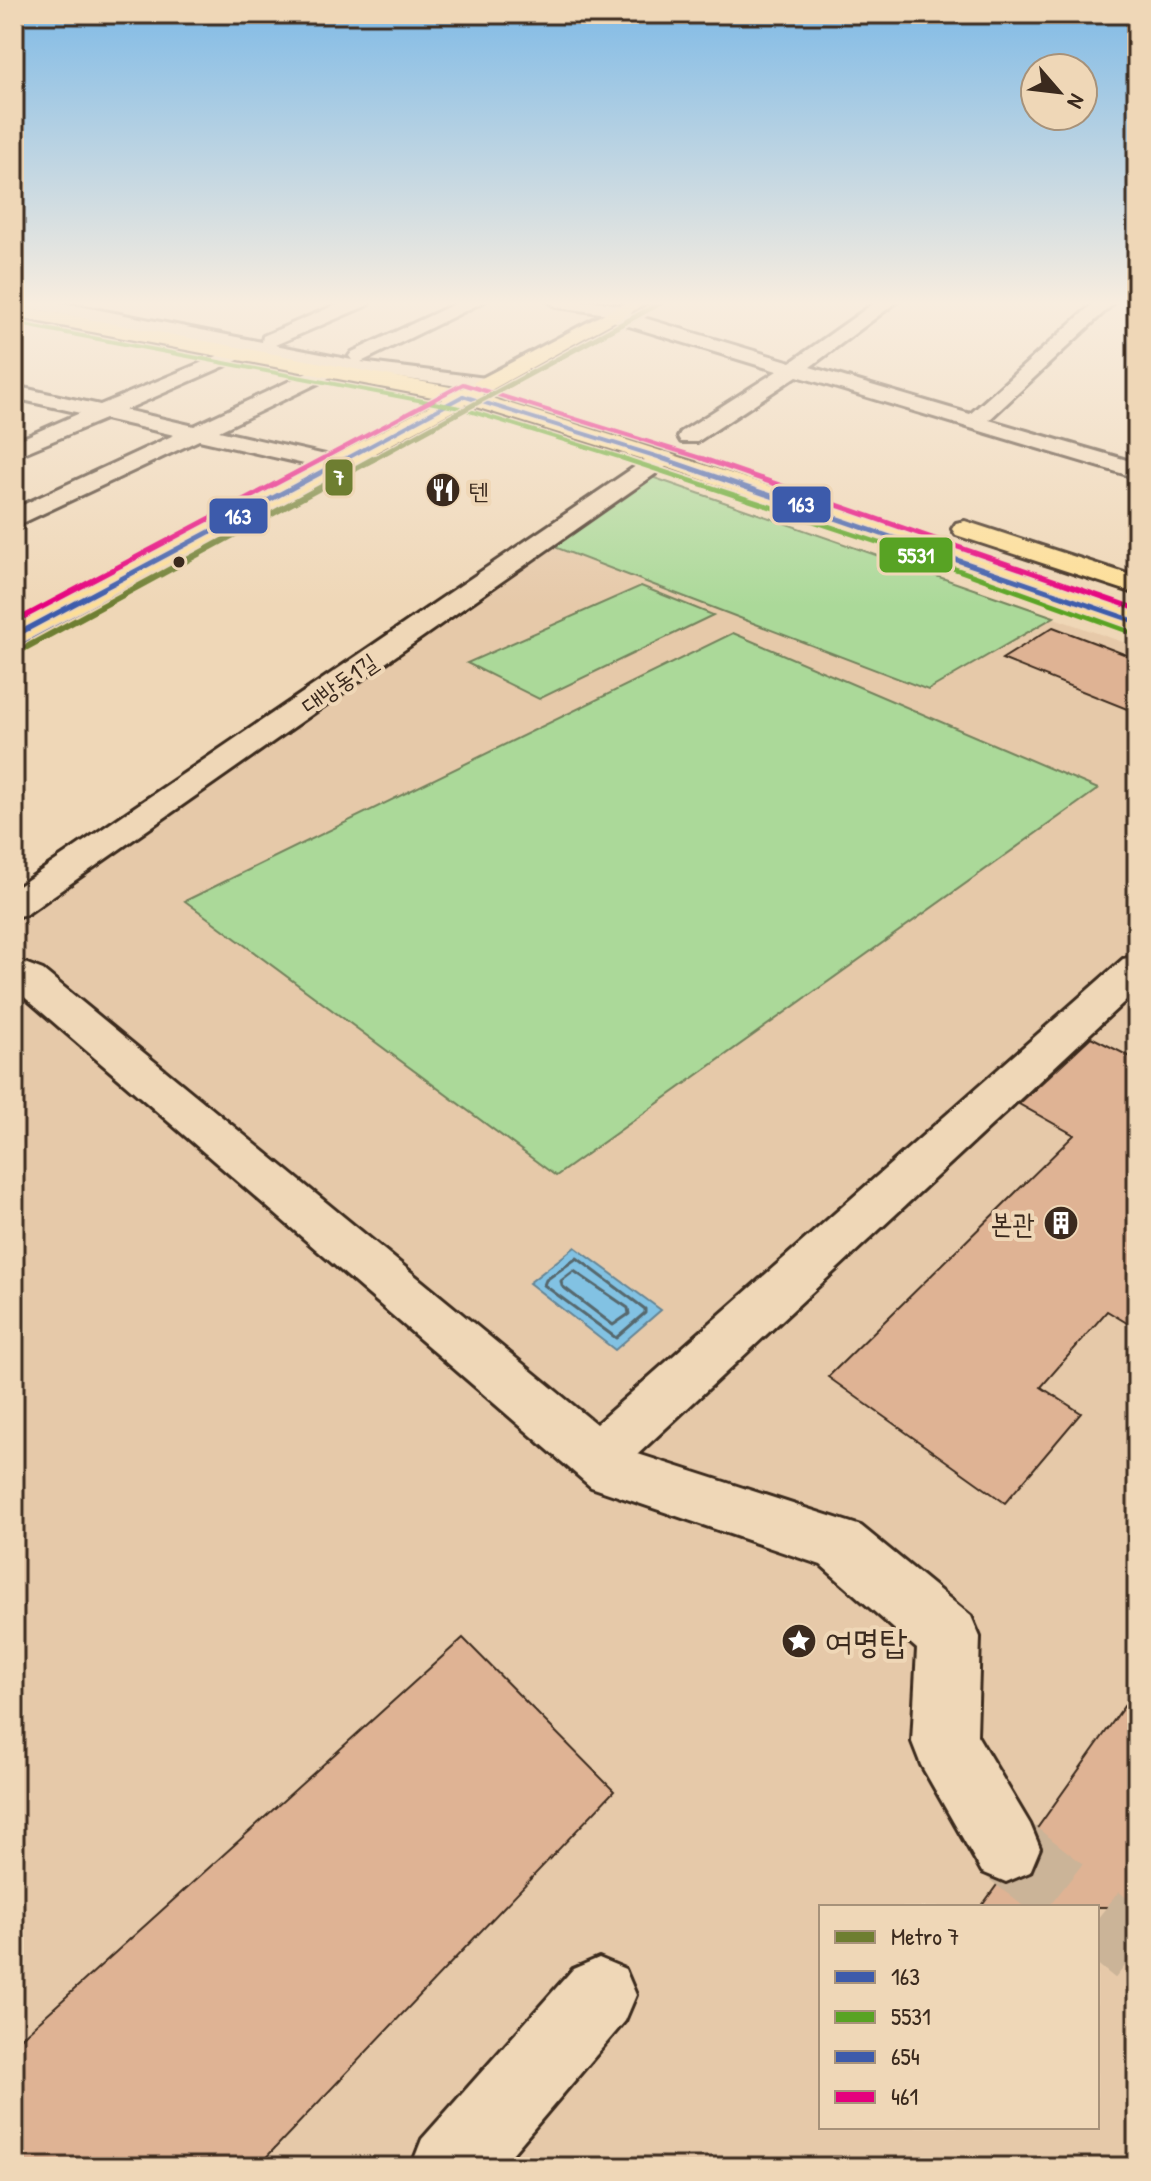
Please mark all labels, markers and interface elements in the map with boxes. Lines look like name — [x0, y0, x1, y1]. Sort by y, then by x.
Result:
north arrow — [1019, 52, 1099, 132]
text: N — [1061, 89, 1093, 114]
line badge: 7 — [324, 458, 354, 497]
text: 7 — [333, 462, 345, 492]
restaurant icon: 텐 — [424, 471, 462, 509]
place label: 텐 — [469, 474, 488, 506]
line badge: 163 — [771, 485, 832, 524]
text: 163 — [788, 489, 814, 519]
line badge: 163 — [208, 497, 269, 535]
text: 163 — [225, 501, 251, 531]
line badge: 5531 — [878, 536, 954, 574]
text: 5531 — [898, 540, 934, 570]
unlabelled marker — [171, 554, 187, 570]
street label: 대방동1길 — [295, 645, 383, 721]
place label: 본관 — [990, 1204, 1035, 1242]
building icon: 본관 — [1042, 1204, 1080, 1242]
place label: 여명탑 — [825, 1618, 908, 1664]
place icon: 여명탑 — [780, 1622, 818, 1660]
legend — [819, 1905, 1099, 2129]
text: Metro 7 — [891, 1920, 959, 1952]
text: 163 — [891, 1960, 920, 1992]
text: 5531 — [891, 2000, 931, 2032]
text: 654 — [891, 2040, 920, 2072]
text: 461 — [891, 2080, 918, 2112]

